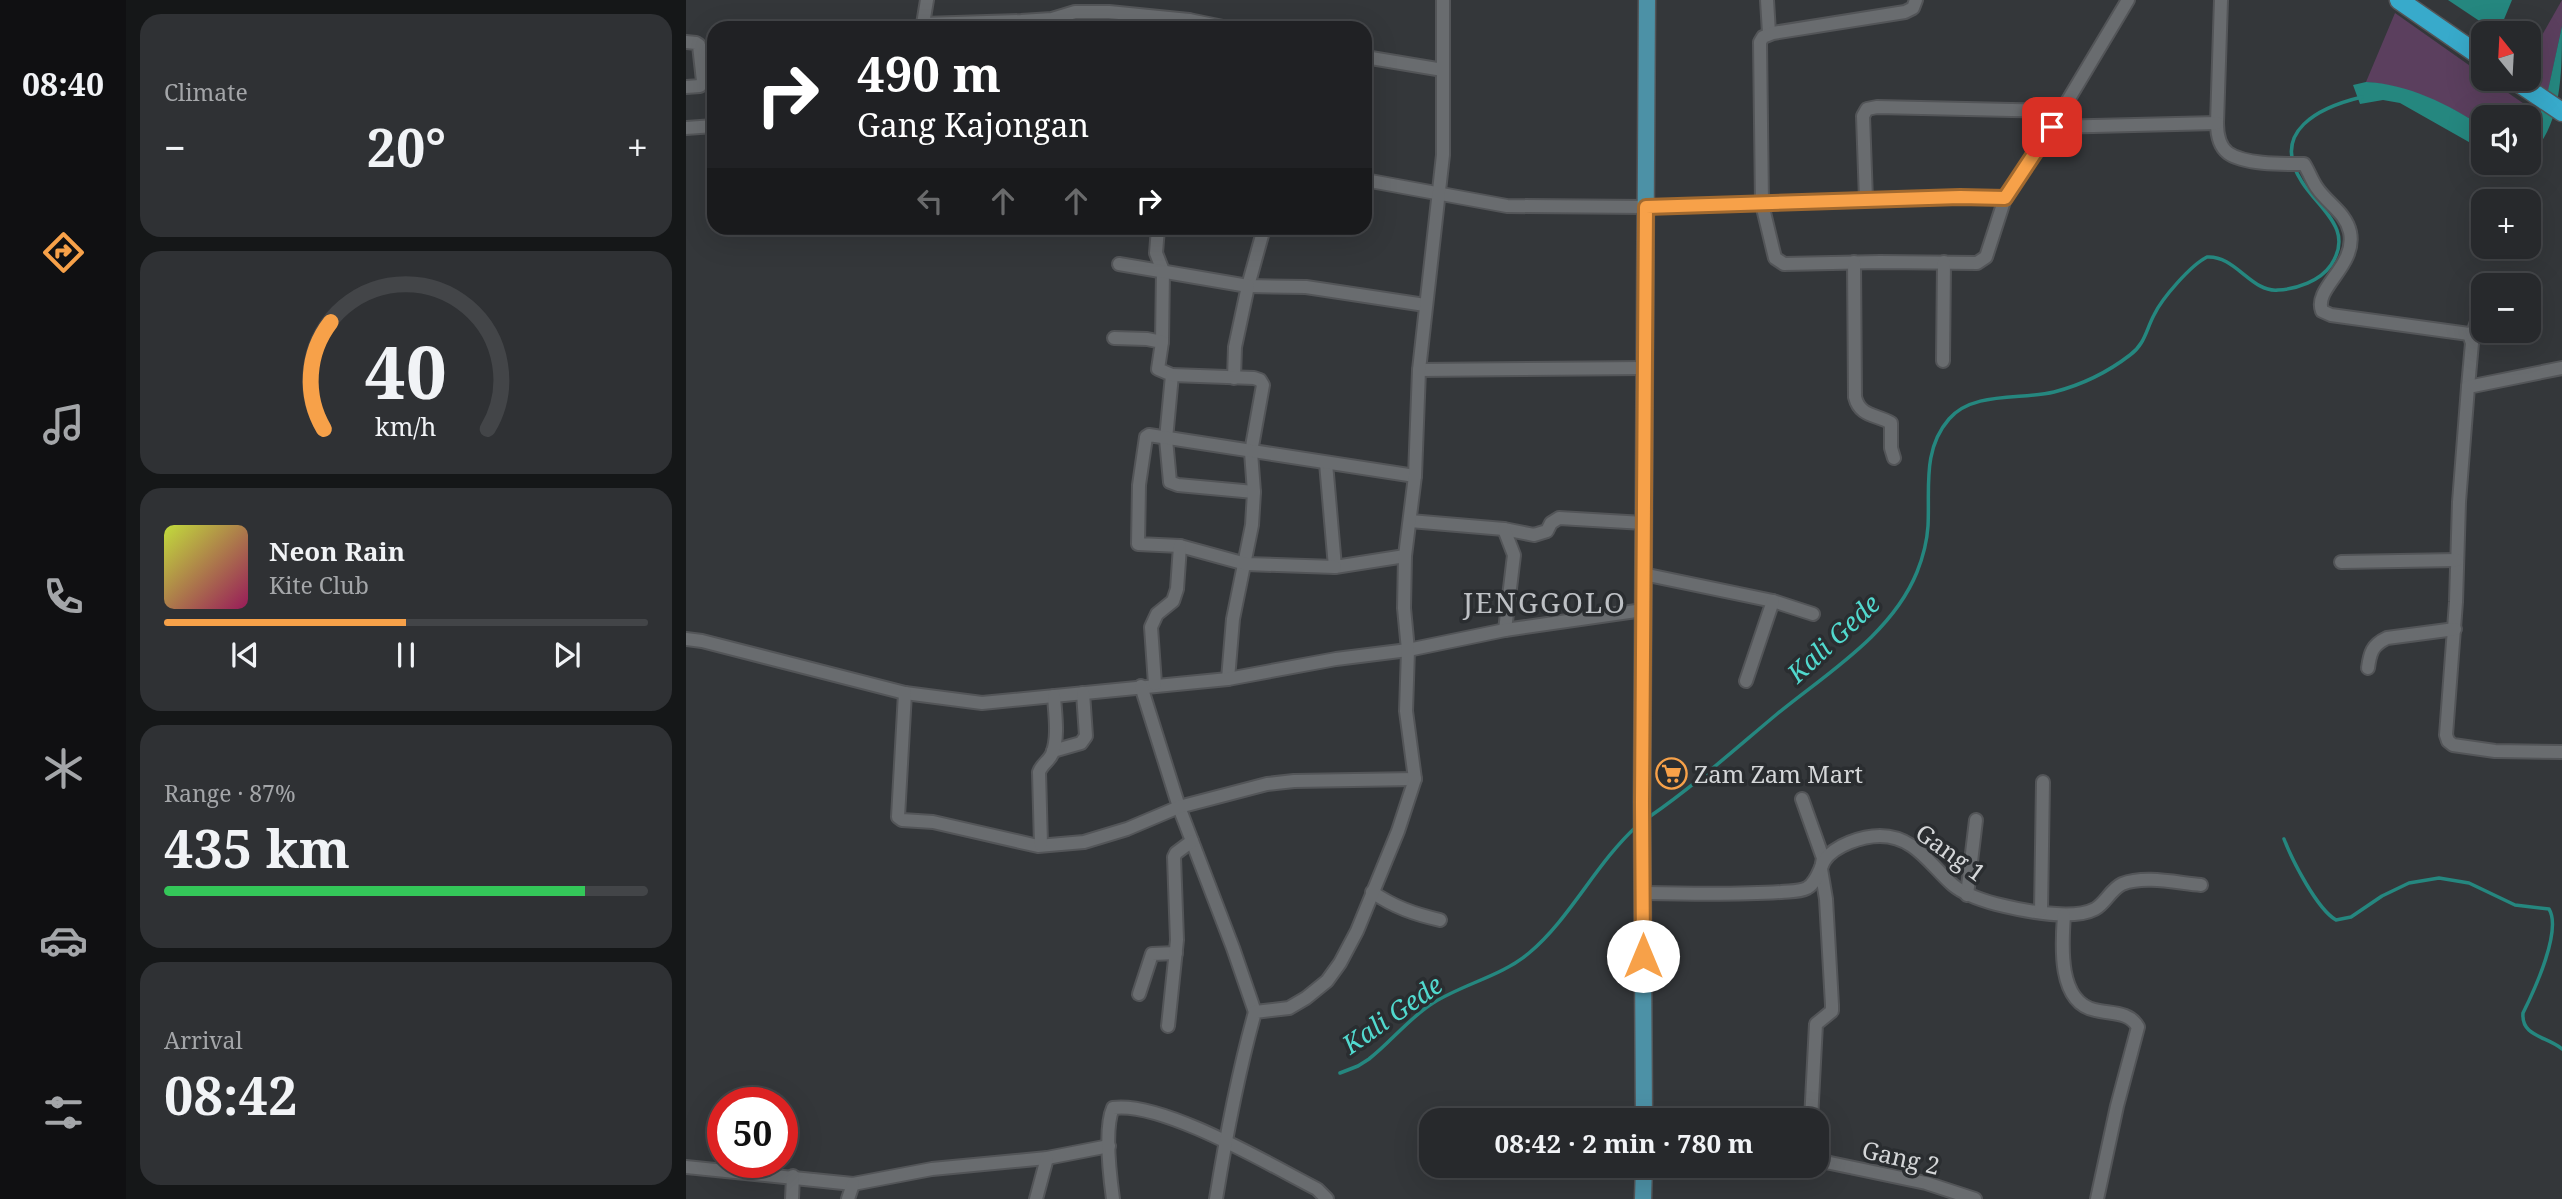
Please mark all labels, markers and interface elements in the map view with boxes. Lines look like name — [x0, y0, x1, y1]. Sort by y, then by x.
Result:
north arrow — [2471, 21, 2541, 91]
map controls — [2471, 21, 2541, 343]
text: 490 m — [857, 40, 1001, 106]
icon: right — [742, 49, 833, 140]
text: 08:40 — [22, 62, 104, 105]
text: Climate — [164, 76, 248, 108]
pin — [2022, 97, 2082, 157]
text: Gang Kajongan — [857, 103, 1089, 146]
button: sound — [2471, 105, 2541, 175]
icon: arrive — [2033, 108, 2071, 146]
text: 20° — [367, 111, 446, 182]
text: − — [164, 121, 186, 173]
text: + — [627, 121, 648, 173]
icon: left — [911, 182, 949, 220]
icon: ahead — [984, 182, 1022, 220]
icon: ahead — [1057, 182, 1095, 220]
icon: right — [1130, 182, 1168, 220]
button: + — [2471, 189, 2541, 259]
icon: directions — [39, 228, 88, 277]
button: − — [2471, 273, 2541, 343]
text: 40 — [365, 321, 447, 420]
icon: music — [39, 400, 88, 449]
text: km/h — [375, 408, 437, 442]
text: Neon Rain — [269, 533, 405, 569]
text: Kite Club — [269, 569, 369, 601]
icon: phone — [39, 572, 88, 621]
district label: JENGGOLO — [1462, 583, 1627, 621]
water label: Kali Gede — [1778, 585, 1887, 691]
icon: previous — [226, 636, 264, 674]
icon: pause — [387, 636, 425, 674]
icon: next — [548, 636, 586, 674]
icon: climate — [39, 744, 88, 793]
supermarket icon: Zam Zam Mart — [1654, 756, 1688, 790]
place label: Zam Zam Mart — [1694, 757, 1863, 790]
text: Range · 87% — [164, 777, 296, 809]
text: 435 km — [164, 812, 350, 883]
street label: Gang 1 — [1909, 816, 1993, 888]
icon: car — [39, 916, 88, 965]
position arrow — [1606, 919, 1680, 993]
water label: Kali Gede — [1334, 966, 1450, 1062]
text: Arrival — [164, 1024, 243, 1056]
text: 08:42 — [164, 1059, 297, 1130]
speed limit sign: 50 — [707, 1087, 798, 1178]
icon: filters — [39, 1088, 88, 1137]
text: 08:42 · 2 min · 780 m — [1494, 1125, 1754, 1161]
street label: Gang 2 — [1859, 1132, 1943, 1182]

